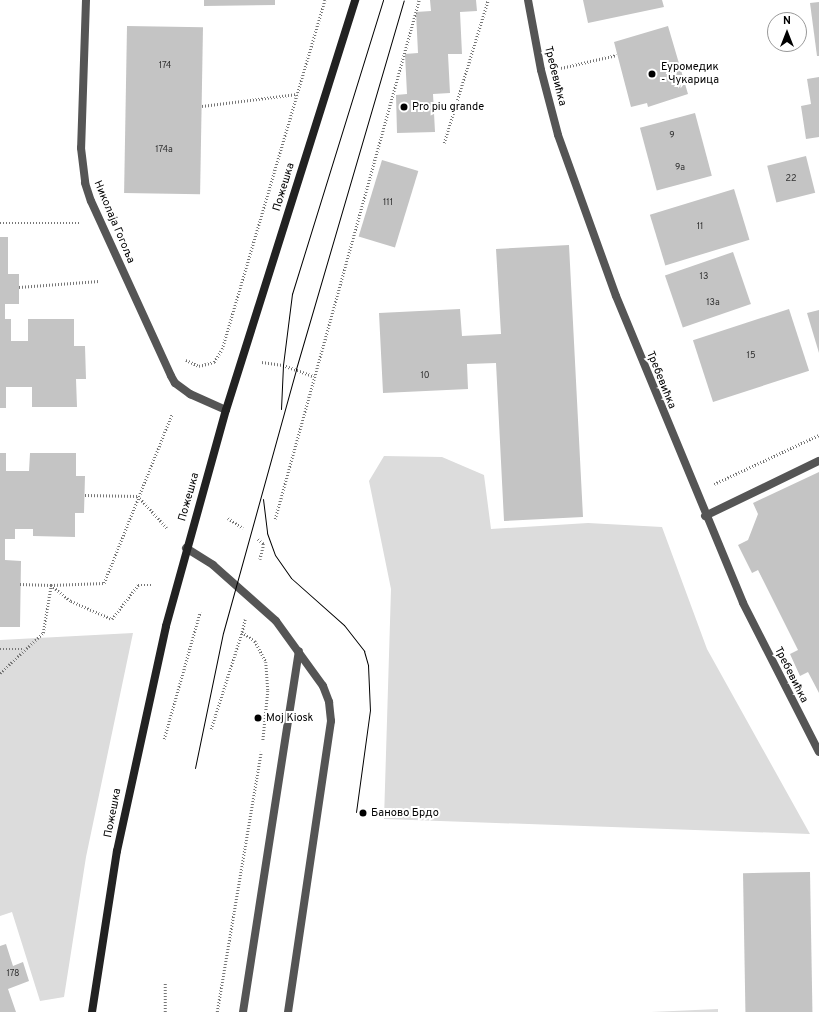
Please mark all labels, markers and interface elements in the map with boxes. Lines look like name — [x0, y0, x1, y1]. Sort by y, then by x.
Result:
north arrow — [767, 12, 807, 52]
text: N — [783, 14, 791, 28]
street label: Требевићка — [541, 45, 569, 107]
house number: 174 — [159, 61, 171, 71]
place label: Еуромедик - Чукарица — [661, 61, 719, 87]
marker: Еуромедик - Чукарица — [646, 68, 658, 80]
place label: Pro piu grande — [412, 100, 484, 114]
marker: Pro piu grande — [399, 102, 409, 112]
house number: 9 — [669, 131, 675, 141]
house number: 174a — [155, 145, 173, 155]
street label: Пожешка — [270, 161, 298, 213]
house number: 9a — [675, 163, 685, 173]
house number: 22 — [785, 174, 797, 184]
street label: Николаја Гогоља — [91, 179, 137, 265]
house number: 111 — [383, 198, 393, 208]
house number: 11 — [697, 222, 703, 232]
house number: 13 — [700, 272, 708, 282]
house number: 13a — [706, 298, 720, 308]
street label: Требевићка — [643, 349, 679, 411]
house number: 15 — [747, 351, 755, 361]
house number: 10 — [420, 371, 430, 381]
street label: Пожешка — [176, 471, 202, 523]
street label: Требевићка — [771, 645, 811, 705]
place label: Moj Kiosk — [266, 711, 313, 725]
marker: Moj Kiosk — [253, 713, 263, 723]
street label: Пожешка — [102, 787, 124, 839]
place label: Баново Брдо — [371, 806, 439, 820]
marker: Баново Брдо — [358, 808, 368, 818]
house number: 178 — [6, 969, 20, 979]

